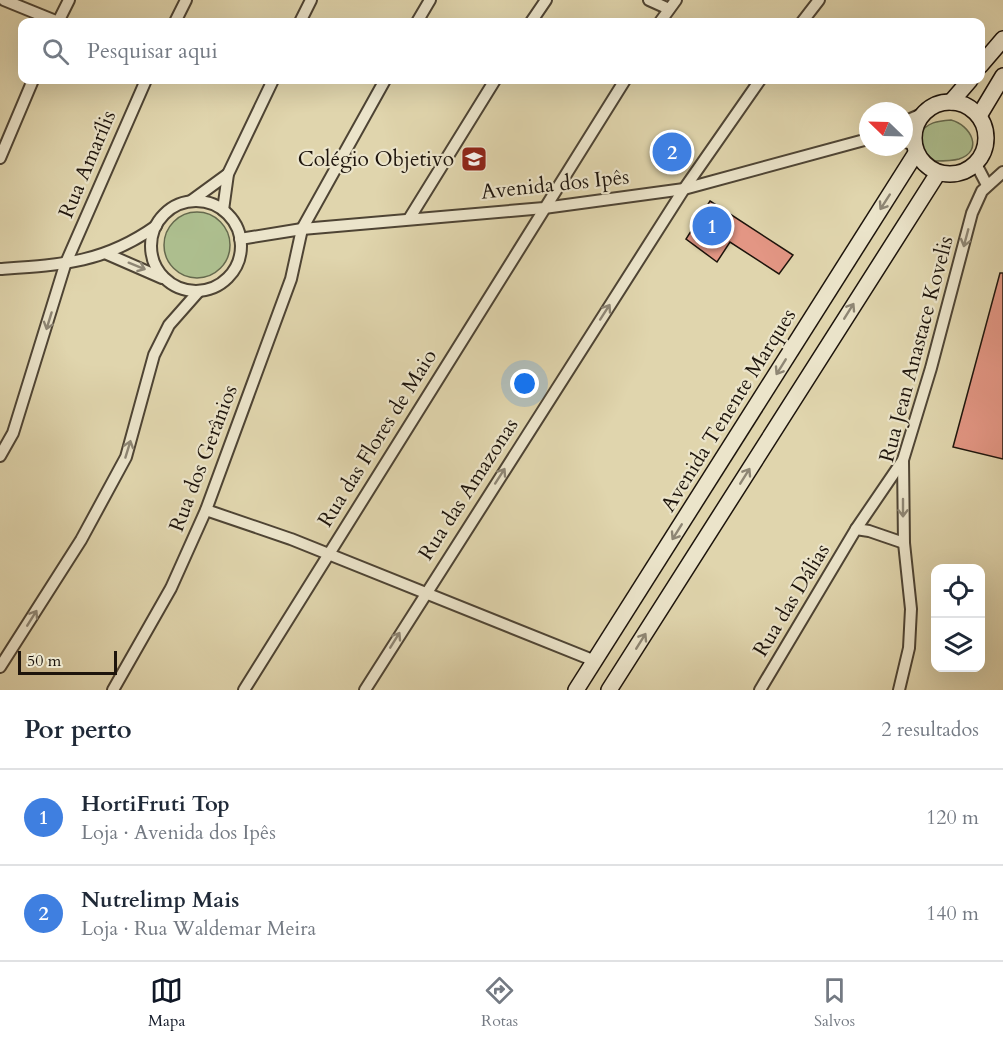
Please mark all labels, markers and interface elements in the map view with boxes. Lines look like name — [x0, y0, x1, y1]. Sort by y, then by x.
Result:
search box — [18, 18, 985, 84]
icon: search — [39, 35, 72, 68]
text: Pesquisar aqui — [87, 36, 218, 66]
north arrow — [859, 102, 913, 156]
street label: Rua Amarílis — [52, 106, 123, 223]
pin: 2 — [652, 130, 692, 174]
school or university icon: Colégio Objetivo — [459, 144, 489, 174]
place label: Colégio Objetivo — [298, 145, 454, 174]
street label: Avenida dos Ipês — [479, 162, 631, 207]
one-way arrow — [879, 193, 891, 210]
pin: 1 — [692, 204, 732, 248]
one-way arrow — [959, 228, 971, 247]
street label: Rua Jean Anastace Kovelis — [872, 233, 961, 465]
one-way arrow — [127, 261, 145, 272]
street label: Avenida Tenente Marques — [654, 303, 803, 518]
one-way arrow — [844, 303, 856, 320]
one-way arrow — [599, 304, 611, 320]
one-way arrow — [43, 311, 54, 330]
street label: Rua das Flores de Maio — [311, 344, 444, 533]
one-way arrow — [774, 358, 786, 375]
your location — [510, 369, 539, 398]
street label: Rua dos Gerânios — [162, 381, 245, 536]
street label: Rua das Amazonas — [412, 412, 525, 566]
one-way arrow — [123, 440, 134, 459]
one-way arrow — [493, 467, 506, 484]
one-way arrow — [739, 468, 751, 485]
one-way arrow — [897, 498, 909, 518]
one-way arrow — [670, 523, 682, 540]
street label: Rua das Dálias — [746, 538, 837, 662]
map controls — [931, 564, 985, 672]
button: locate — [931, 564, 985, 618]
one-way arrow — [27, 610, 39, 627]
button: layers — [931, 618, 985, 672]
one-way arrow — [390, 632, 402, 649]
one-way arrow — [634, 632, 647, 649]
scale bar — [18, 648, 117, 676]
text: 50 m — [27, 650, 61, 672]
text: Por perto — [24, 712, 132, 747]
text: 2 resultados — [881, 716, 979, 743]
text: HortiFruti Top — [81, 789, 230, 819]
text: 1 — [38, 804, 49, 831]
text: 120 m — [926, 804, 979, 831]
text: Loja · Avenida dos Ipês — [81, 819, 276, 846]
text: Nutrelimp Mais — [81, 885, 239, 915]
text: 2 — [38, 900, 49, 927]
text: 140 m — [926, 900, 979, 927]
text: Loja · Rua Waldemar Meira — [81, 915, 316, 942]
tab: Mapa — [148, 974, 185, 1032]
tab: Rotas — [481, 974, 518, 1032]
tab: Salvos — [814, 974, 855, 1032]

